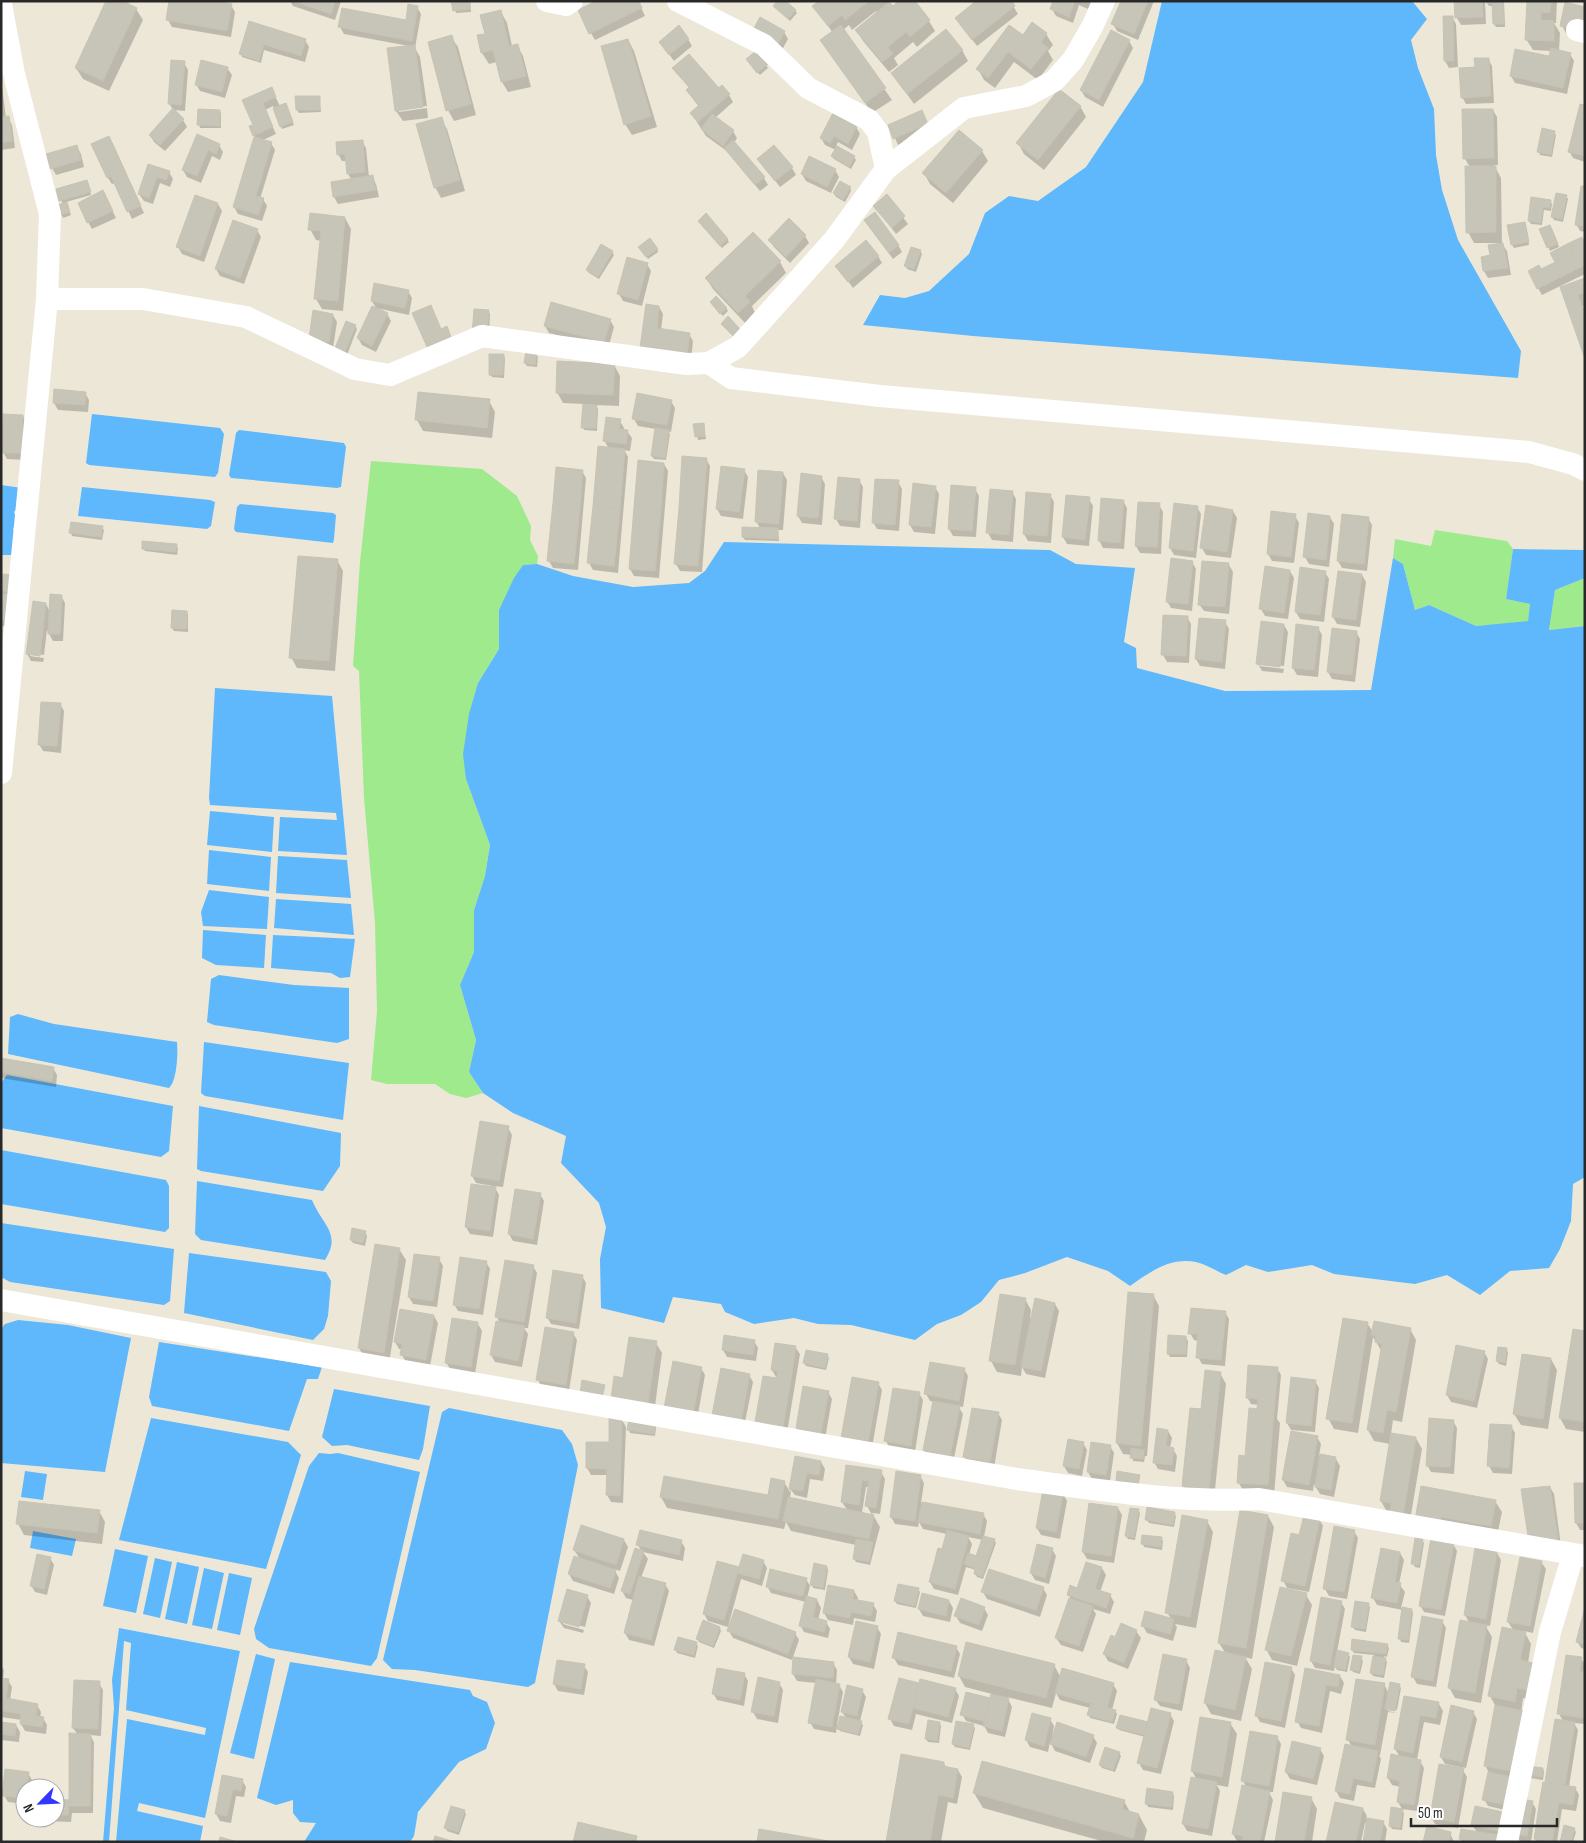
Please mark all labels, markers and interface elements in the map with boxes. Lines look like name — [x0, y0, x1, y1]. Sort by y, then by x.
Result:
north arrow — [15, 1778, 65, 1828]
scale bar — [1411, 1796, 1557, 1828]
text: N — [19, 1801, 38, 1815]
text: 50 m — [1418, 1804, 1443, 1823]

